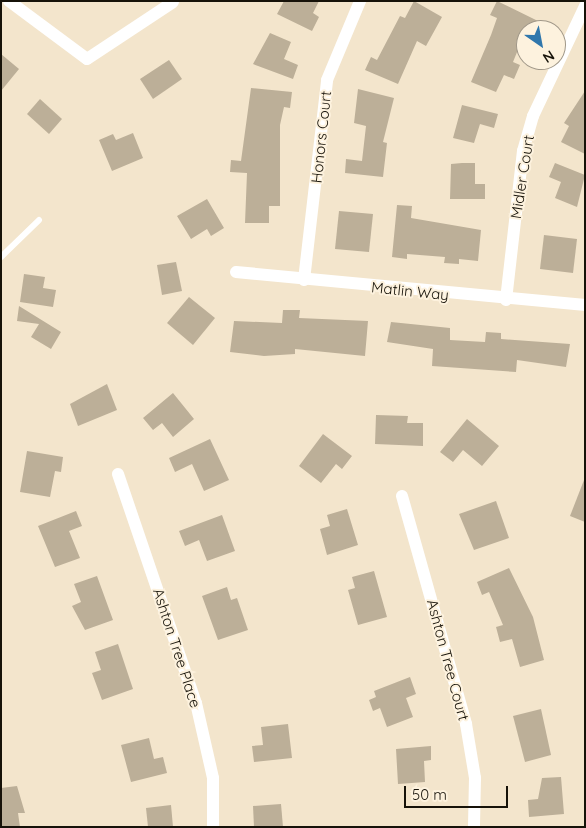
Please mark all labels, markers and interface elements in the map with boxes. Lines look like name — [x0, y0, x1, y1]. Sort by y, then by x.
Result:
north arrow — [516, 20, 566, 70]
text: N — [539, 46, 558, 67]
street label: Honors Court — [307, 90, 335, 184]
street label: Midler Court — [506, 134, 538, 220]
street label: Matlin Way — [370, 278, 450, 304]
street label: Ashton Tree Place — [149, 586, 205, 710]
street label: Ashton Tree Court — [423, 597, 473, 723]
scale bar — [406, 776, 510, 808]
text: 50 m — [412, 785, 447, 804]

